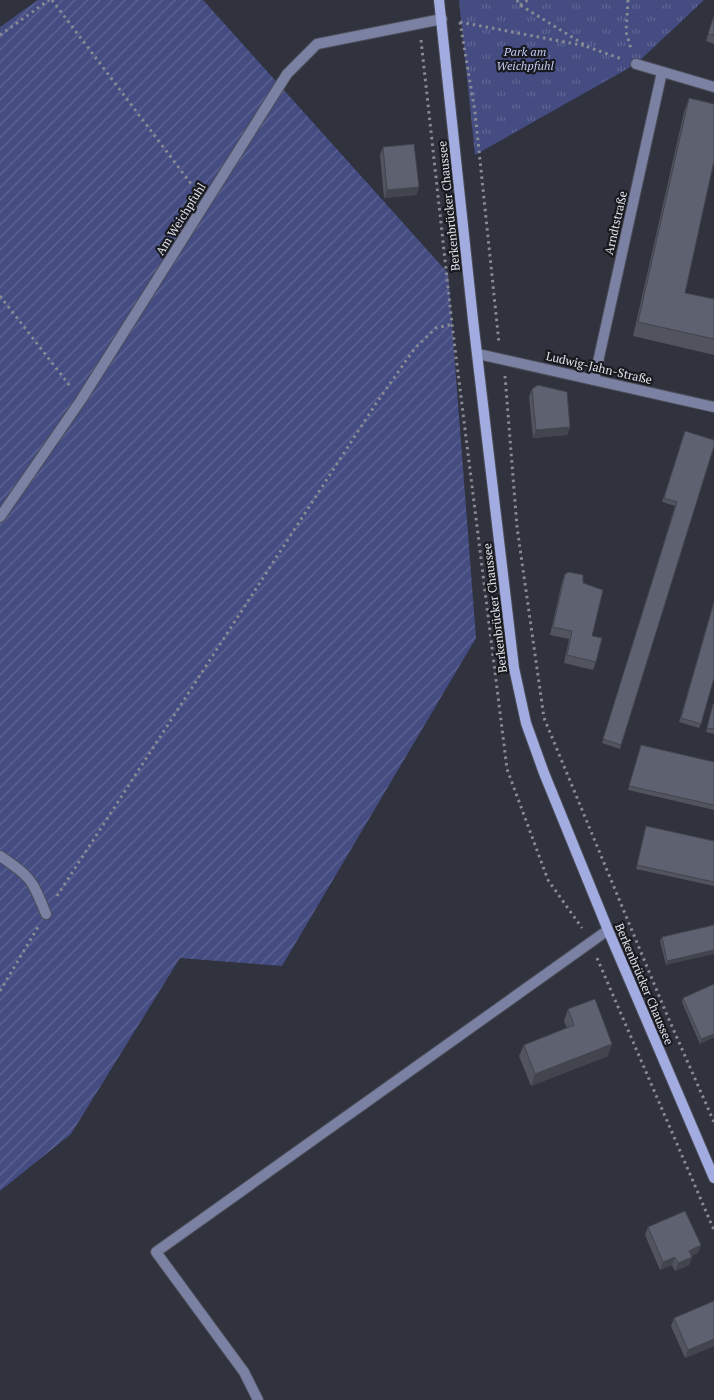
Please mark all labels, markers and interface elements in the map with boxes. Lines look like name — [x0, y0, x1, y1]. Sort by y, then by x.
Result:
park label: Park am Weichpfuhl — [496, 44, 554, 73]
street label: Berkenbrücker Chaussee — [434, 140, 463, 272]
street label: Am Weichpfuhl — [152, 179, 209, 258]
street label: Arndtstraße — [601, 190, 630, 256]
street label: Ludwig-Jahn-Straße — [545, 348, 654, 387]
street label: Berkenbrücker Chaussee — [479, 542, 510, 674]
street label: Berkenbrücker Chaussee — [612, 921, 677, 1047]

